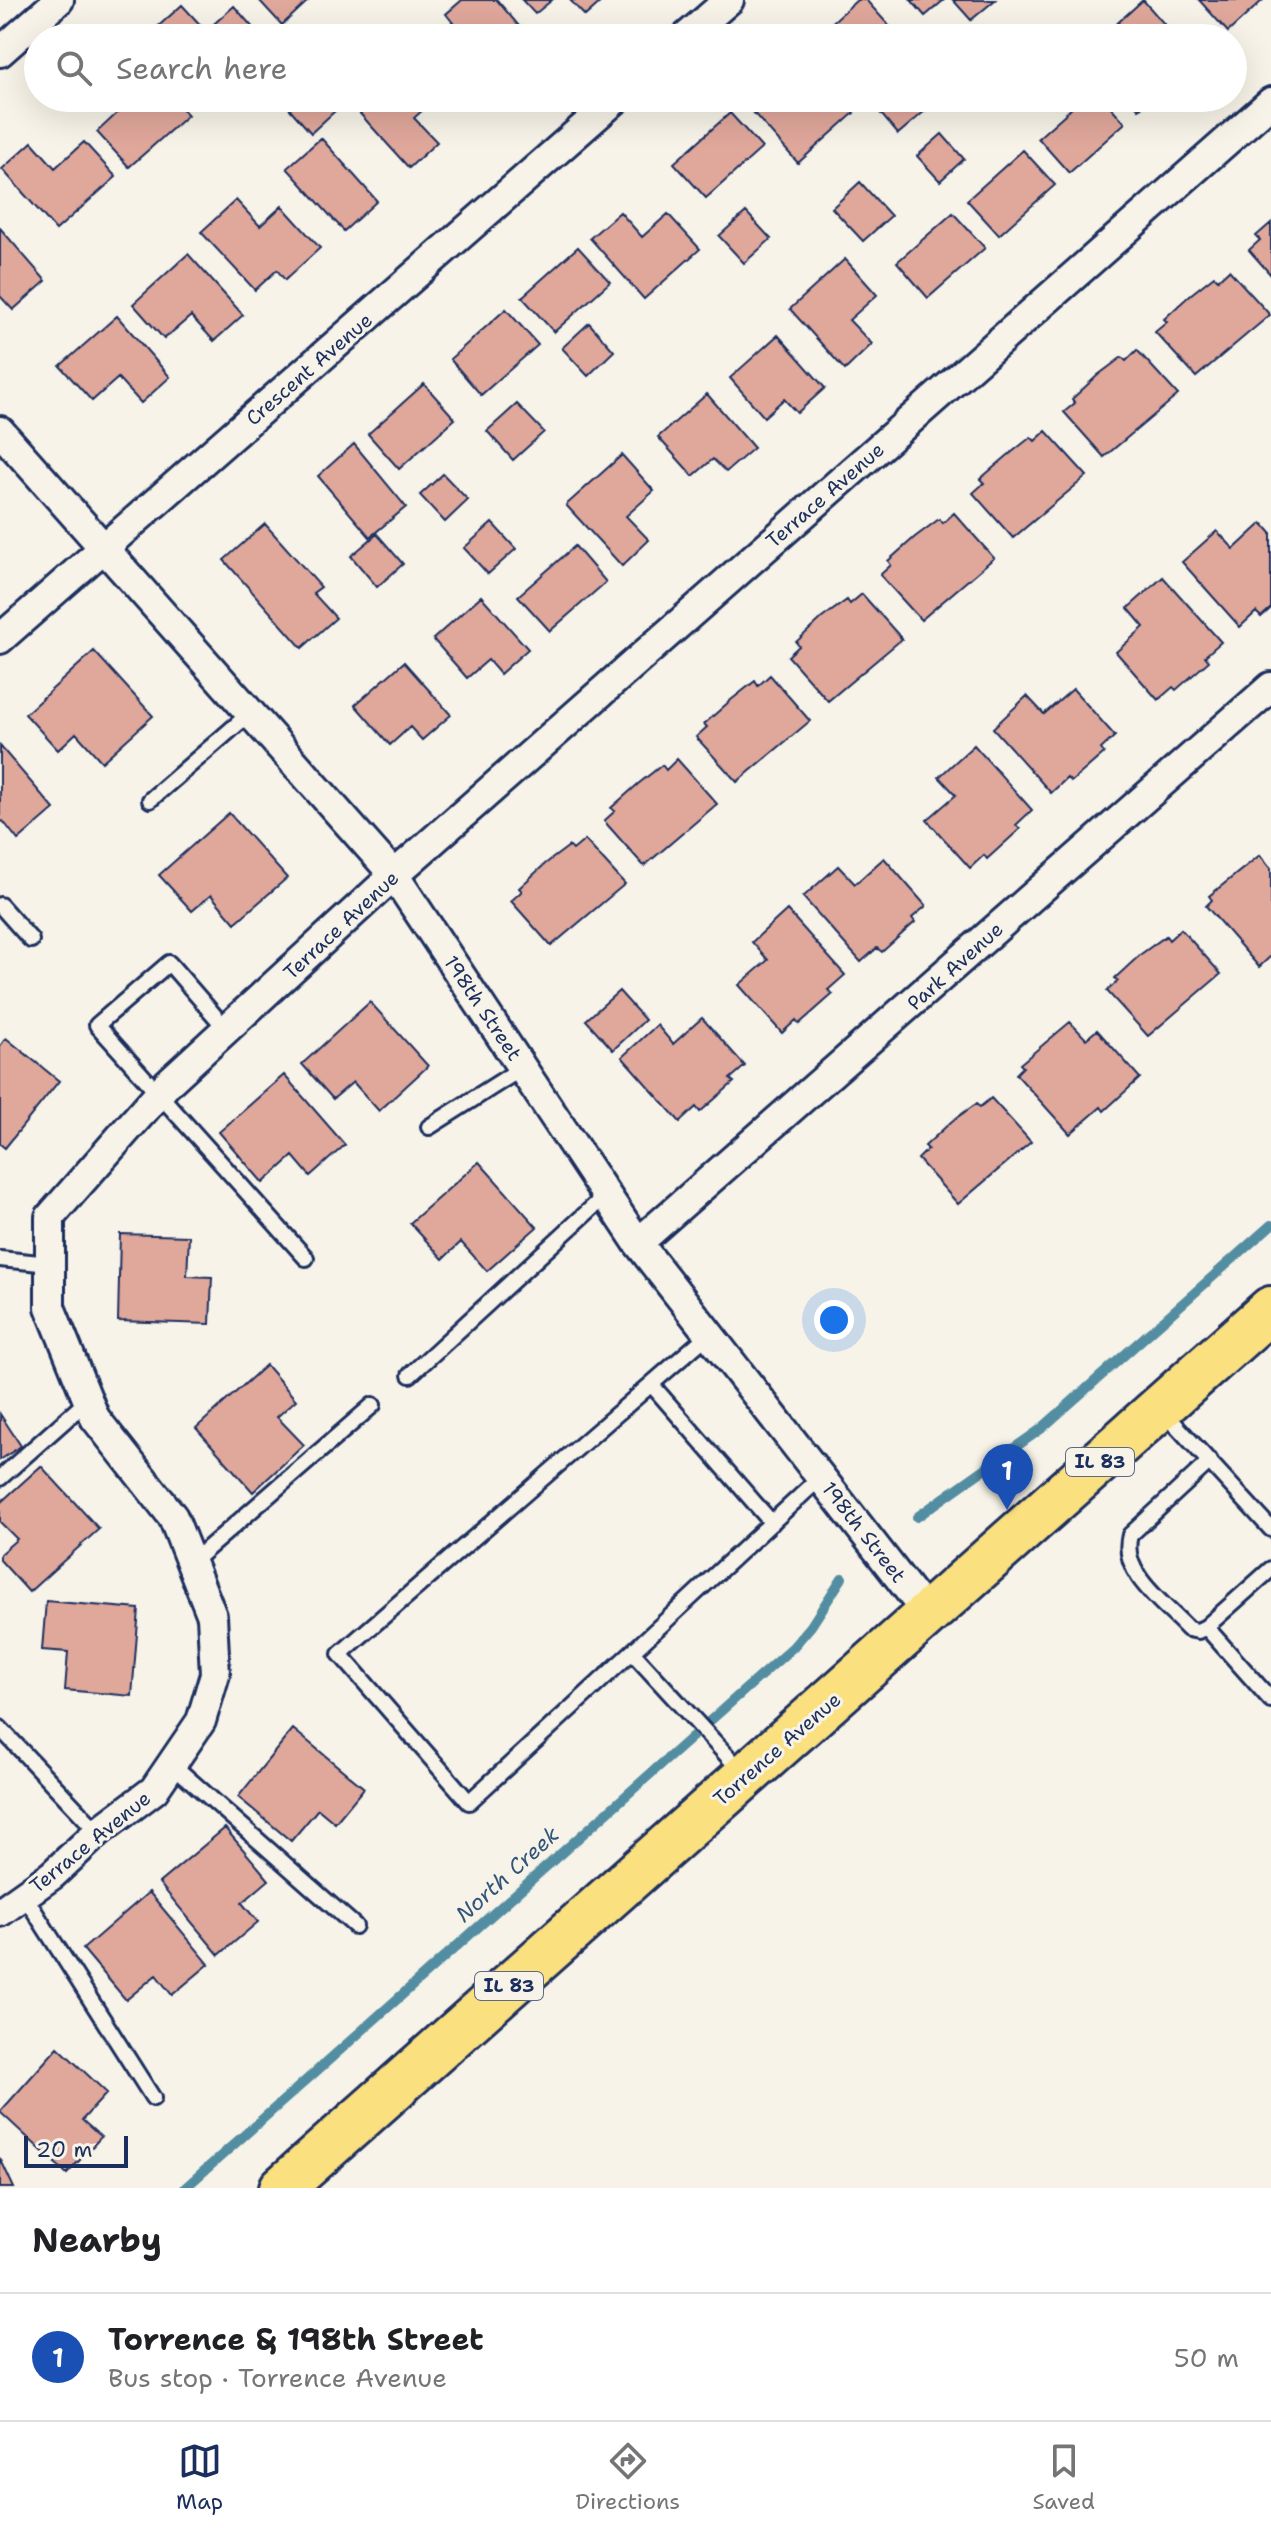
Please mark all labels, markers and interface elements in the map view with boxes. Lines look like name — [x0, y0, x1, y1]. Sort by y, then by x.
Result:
search box — [24, 24, 1247, 112]
icon: search — [52, 46, 96, 90]
text: Search here — [116, 48, 287, 89]
street label: Crescent Avenue — [240, 307, 378, 431]
street label: Terrace Avenue — [760, 436, 890, 554]
street label: Terrace Avenue — [278, 865, 404, 985]
street label: Park Avenue — [902, 916, 1008, 1016]
street label: 198th Street — [438, 950, 528, 1066]
your location — [814, 1300, 854, 1340]
pin: 1 — [981, 1444, 1033, 1510]
road number: IL 83 — [1066, 1448, 1134, 1476]
street label: 198th Street — [816, 1476, 912, 1588]
street label: Torrence Avenue — [708, 1686, 846, 1812]
street label: Terrace Avenue — [24, 1785, 156, 1899]
water label: North Creek — [449, 1820, 566, 1929]
road number: IL 83 — [475, 1972, 543, 2000]
scale bar — [24, 2132, 128, 2168]
text: 20 m — [36, 2135, 93, 2164]
text: Nearby — [32, 2217, 162, 2263]
text: Torrence & 198th Street — [108, 2319, 484, 2360]
text: 1 — [52, 2340, 64, 2375]
text: 50 m — [1174, 2340, 1239, 2375]
text: Bus stop · Torrence Avenue — [108, 2360, 447, 2395]
tab: Map — [176, 2439, 223, 2516]
tab: Directions — [575, 2439, 680, 2516]
tab: Saved — [1032, 2439, 1095, 2516]

